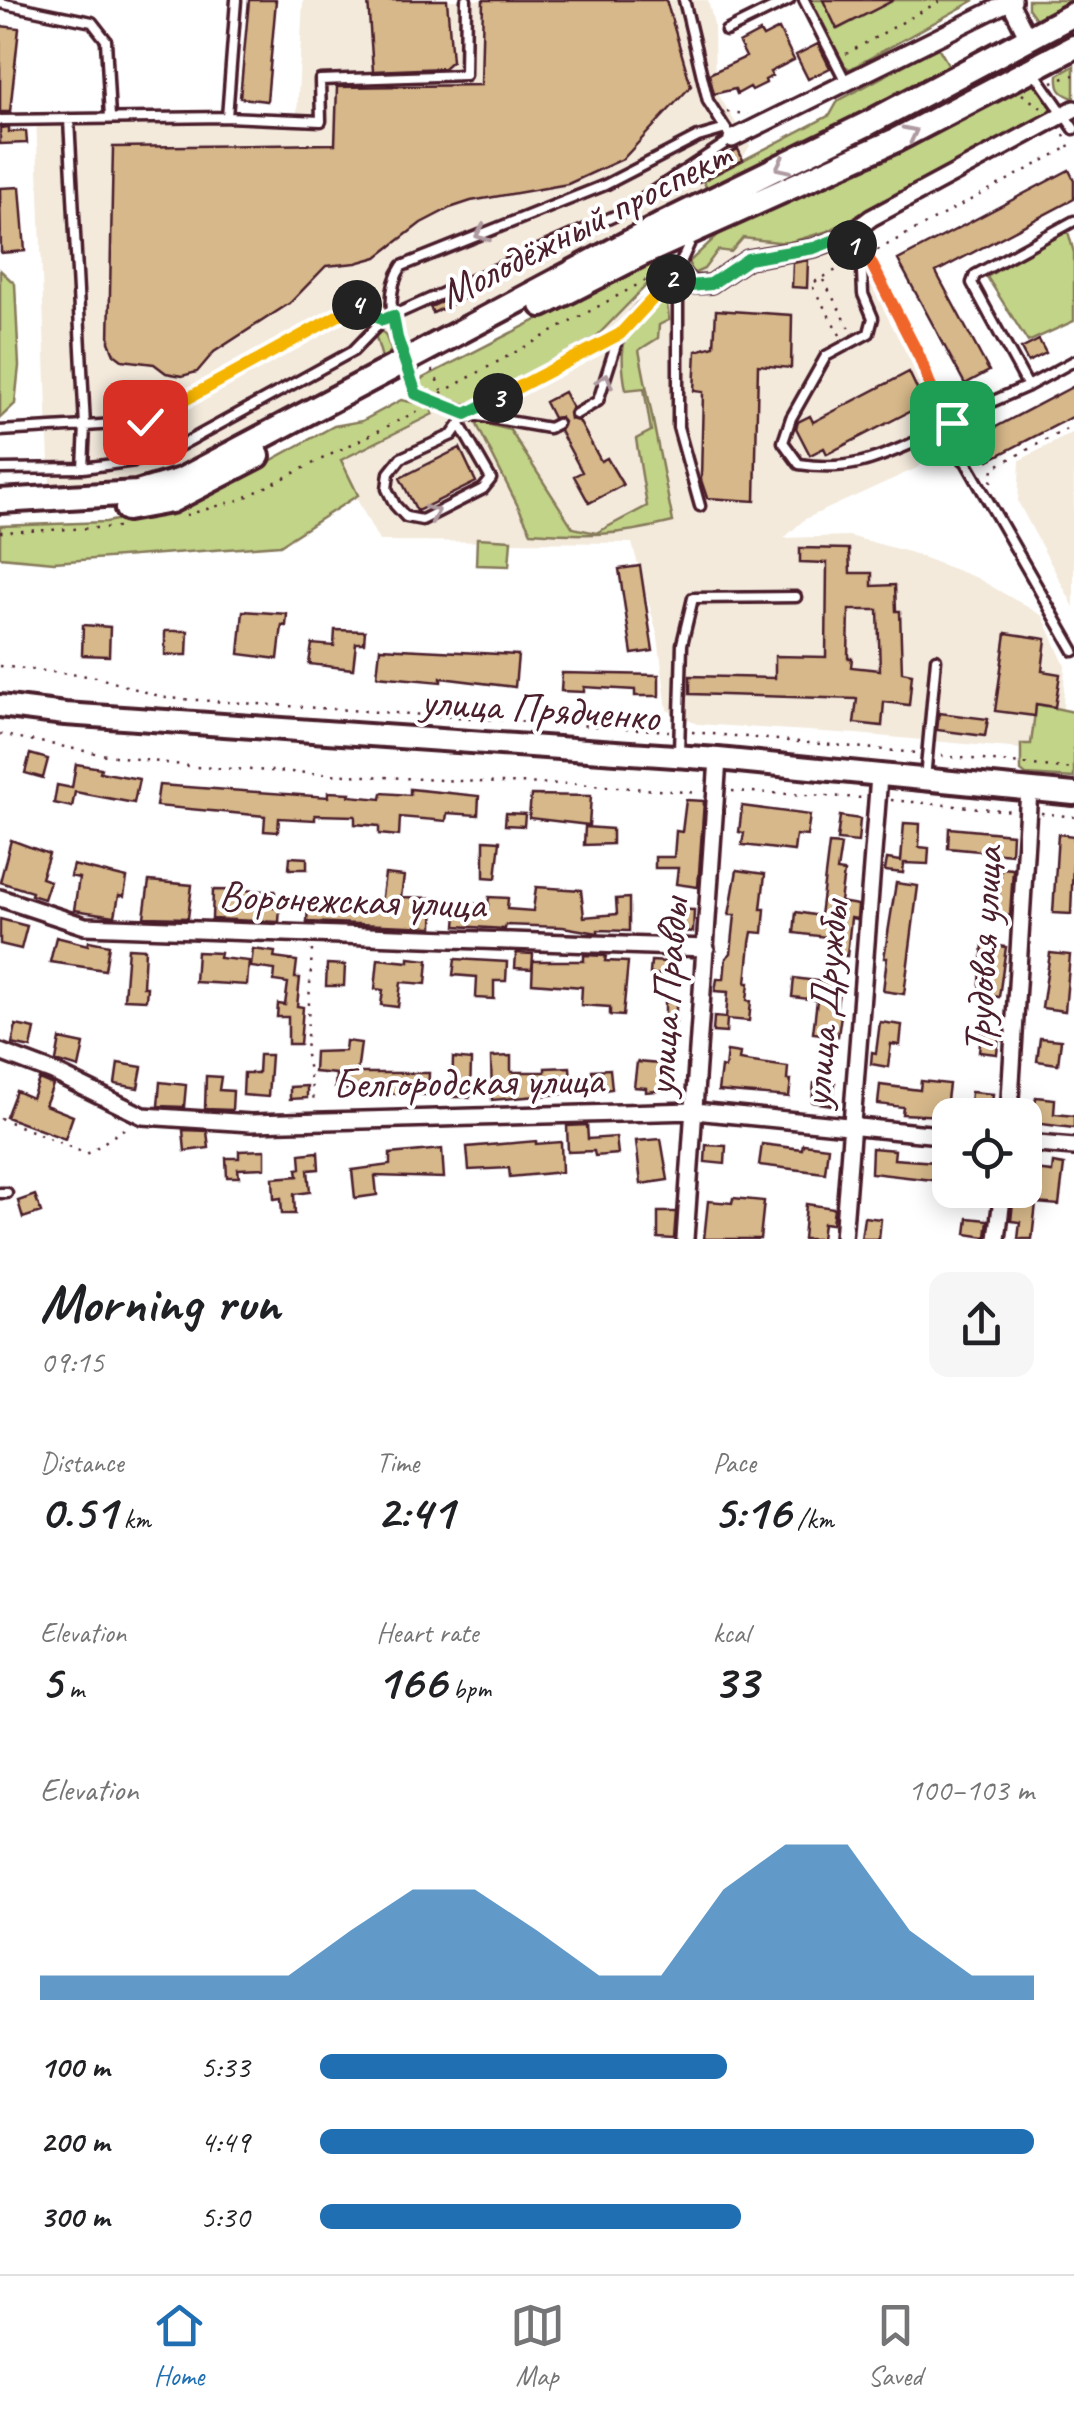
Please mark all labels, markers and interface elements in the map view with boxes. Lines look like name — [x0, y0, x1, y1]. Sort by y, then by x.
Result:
one-way arrow — [900, 126, 918, 145]
street label: Молодёжный проспект — [430, 127, 742, 321]
one-way arrow — [774, 153, 792, 173]
pin: 1 — [827, 220, 877, 270]
one-way arrow — [474, 223, 492, 243]
text: 1 — [846, 227, 858, 262]
pin: 2 — [646, 254, 696, 304]
text: 2 — [665, 261, 677, 296]
pin: 4 — [332, 280, 382, 330]
text: 4 — [351, 287, 363, 322]
one-way arrow — [593, 372, 613, 389]
pin: 3 — [473, 373, 523, 423]
pin — [103, 380, 188, 465]
text: 3 — [492, 380, 504, 415]
pin — [910, 381, 995, 466]
icon: check — [118, 395, 173, 450]
icon: arrive — [925, 396, 980, 451]
one-way arrow — [423, 504, 441, 524]
street label: улица Прядченко — [416, 674, 663, 744]
street label: Трудовая улица — [951, 843, 1015, 1055]
street label: Воронежская улица — [218, 869, 489, 931]
street label: улица Правды — [633, 893, 701, 1101]
street label: улица Дружбы — [789, 896, 861, 1113]
street label: Белгородская улица — [332, 1053, 607, 1111]
map controls — [932, 1098, 1042, 1208]
button: locate — [932, 1098, 1042, 1208]
text: Morning run — [40, 1268, 280, 1338]
button: share — [929, 1272, 1034, 1377]
text: 09:15 — [40, 1341, 104, 1382]
text: Distance — [40, 1445, 124, 1480]
text: Time — [376, 1445, 419, 1480]
text: Pace — [713, 1445, 756, 1480]
text: 0.51 — [40, 1480, 117, 1543]
text: 2:41 — [376, 1480, 454, 1543]
text: 5:16 — [713, 1480, 790, 1543]
text: km — [117, 1501, 151, 1536]
text: /km — [790, 1501, 834, 1536]
text: Elevation — [40, 1615, 126, 1650]
text: Heart rate — [376, 1615, 478, 1650]
text: kcal — [713, 1615, 750, 1650]
text: 5 — [40, 1650, 62, 1713]
text: 166 — [376, 1650, 446, 1713]
text: 33 — [713, 1650, 758, 1713]
text: m — [62, 1671, 84, 1706]
text: bpm — [446, 1671, 491, 1706]
text: Elevation — [40, 1769, 138, 1810]
text: 100–103 m — [908, 1769, 1034, 1810]
text: 100 m — [40, 2046, 109, 2087]
text: 5:33 — [200, 2046, 250, 2087]
text: 200 m — [40, 2121, 109, 2162]
text: 4:49 — [200, 2121, 250, 2162]
text: 300 m — [40, 2196, 109, 2237]
text: 5:30 — [200, 2196, 250, 2237]
tab: Home — [152, 2298, 207, 2393]
tab: Map — [510, 2298, 565, 2393]
tab: Saved — [868, 2298, 923, 2393]

